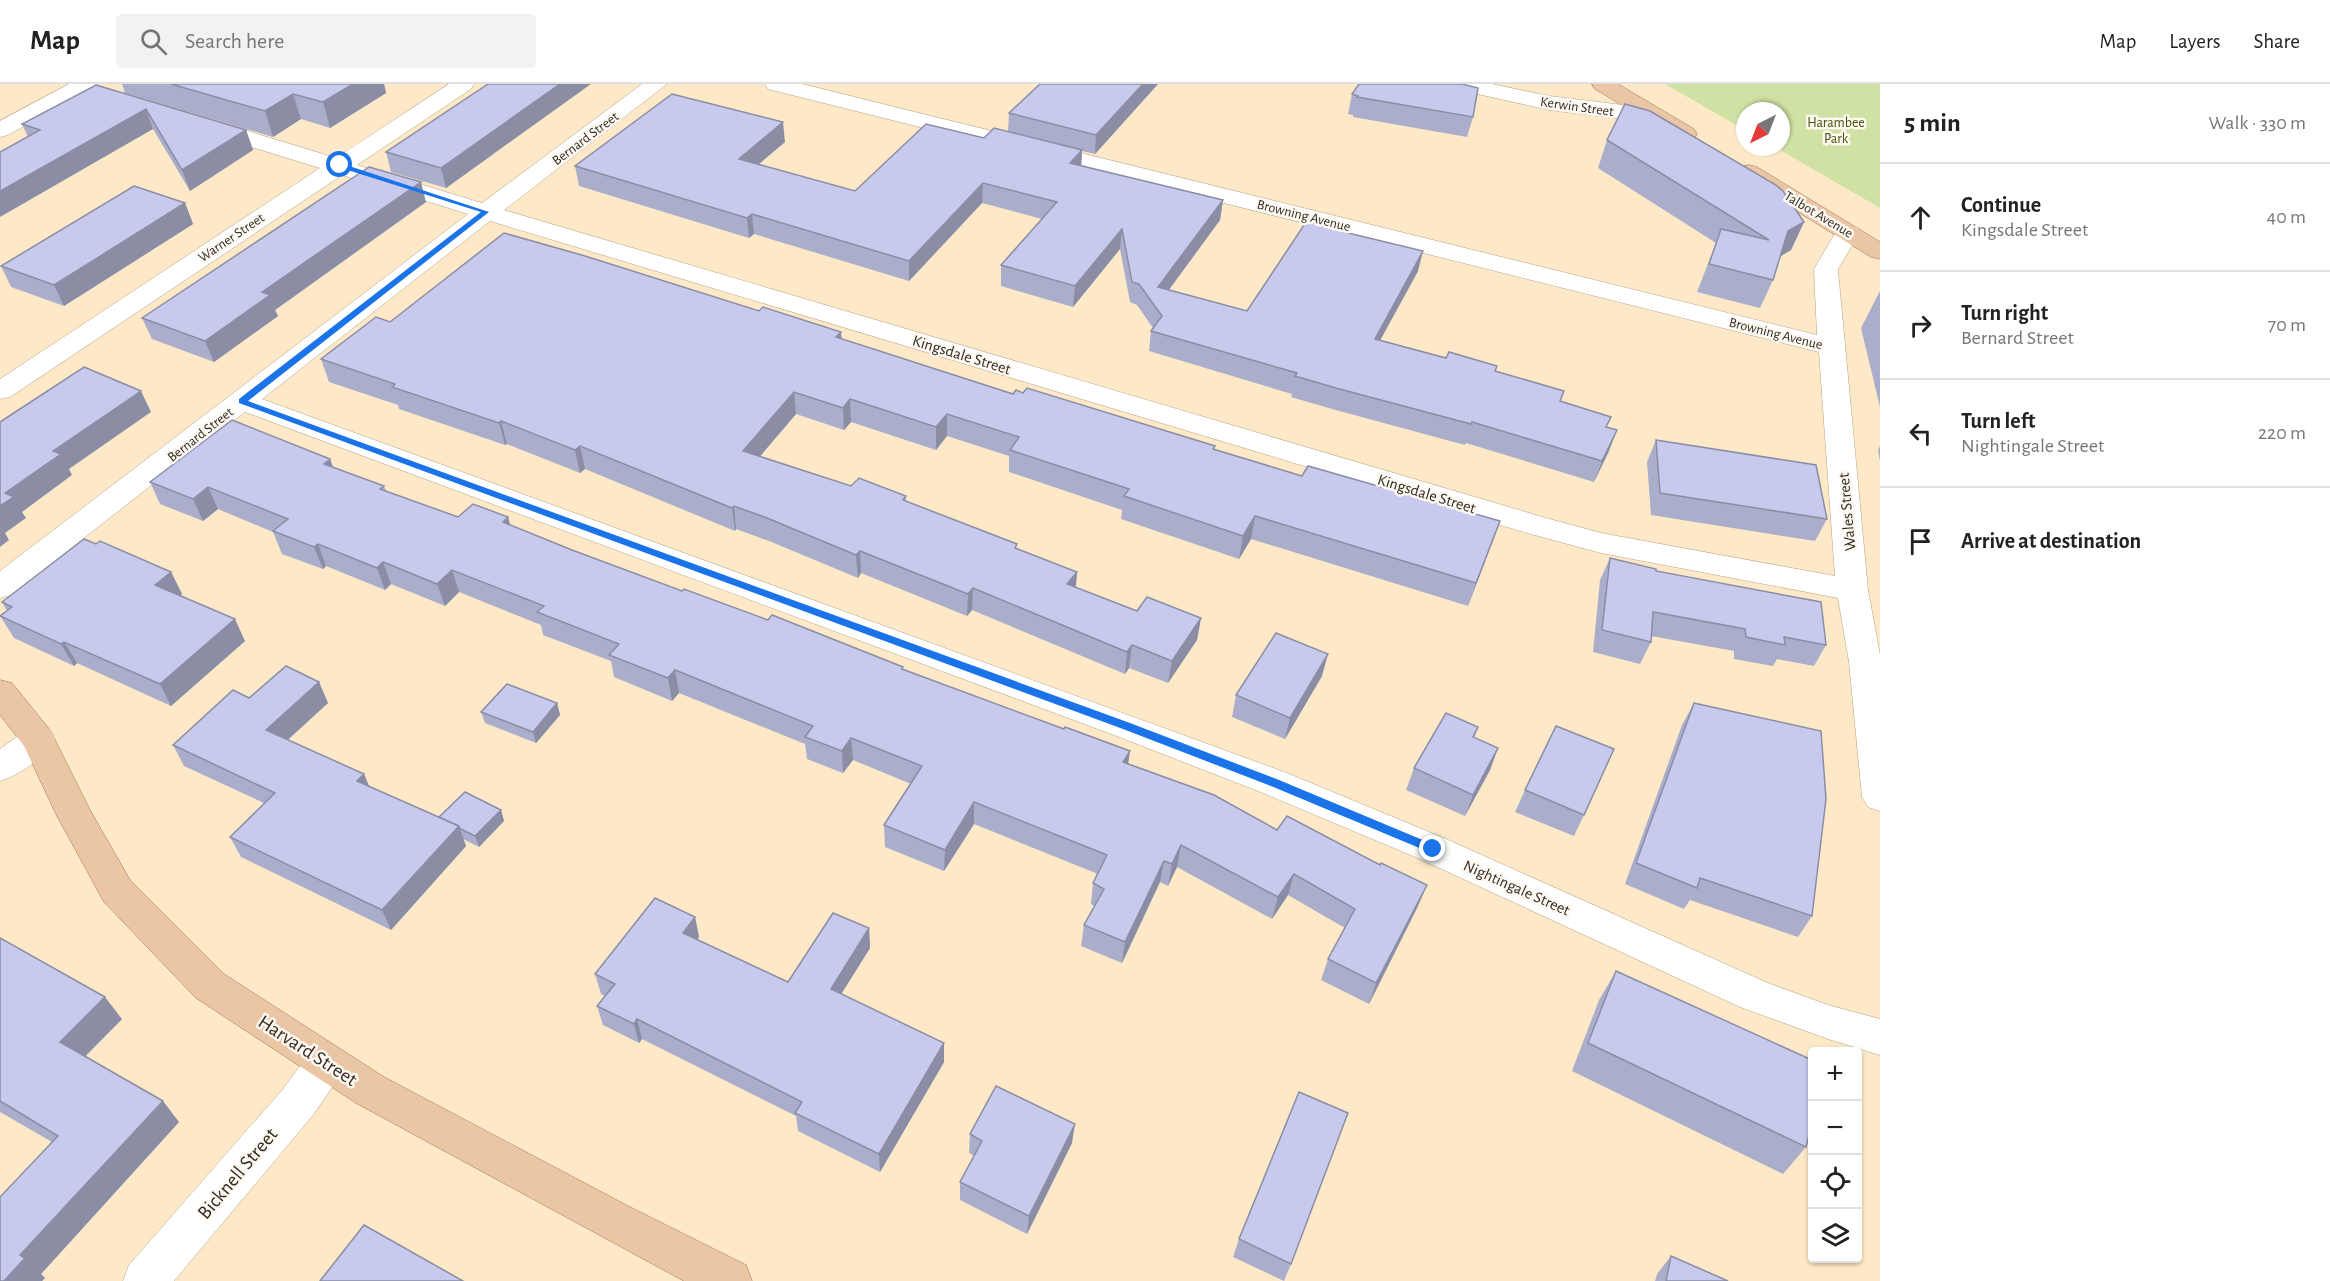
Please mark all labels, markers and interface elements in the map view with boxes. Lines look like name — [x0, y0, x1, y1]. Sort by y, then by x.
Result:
search box — [116, 14, 536, 68]
icon: search — [137, 25, 170, 58]
text: Map — [30, 27, 80, 55]
text: Search here — [185, 30, 284, 52]
text: Map — [2100, 31, 2136, 52]
text: Layers — [2169, 31, 2220, 52]
text: Share — [2253, 31, 2300, 52]
street label: Kerwin Street — [1539, 95, 1615, 119]
north arrow — [1736, 102, 1790, 156]
street label: Bernard Street — [550, 109, 622, 168]
text: 5 min — [1904, 110, 1961, 136]
text: Walk · 330 m — [2208, 113, 2306, 133]
park label: Harambee Park — [1807, 116, 1865, 146]
route start — [326, 151, 352, 177]
street label: Talbot Avenue — [1782, 189, 1855, 241]
text: Continue — [1961, 194, 2041, 216]
street label: Browning Avenue — [1256, 198, 1352, 234]
icon: ahead — [1904, 201, 1937, 234]
text: 40 m — [2267, 207, 2306, 227]
street label: Warner Street — [196, 210, 267, 265]
text: Kingsdale Street — [1961, 220, 2088, 240]
text: Turn right — [1961, 302, 2048, 324]
icon: right — [1904, 309, 1937, 342]
text: 70 m — [2268, 315, 2306, 335]
street label: Browning Avenue — [1728, 316, 1824, 352]
text: Bernard Street — [1961, 328, 2074, 348]
street label: Kingsdale Street — [911, 332, 1013, 378]
street label: Bernard Street — [165, 405, 236, 465]
text: Turn left — [1961, 410, 2035, 432]
icon: left — [1904, 417, 1937, 450]
text: 220 m — [2258, 423, 2306, 443]
text: Nightingale Street — [1961, 436, 2104, 456]
street label: Kingsdale Street — [1376, 471, 1478, 517]
street label: Wales Street — [1836, 472, 1858, 552]
icon: arrive — [1904, 525, 1937, 558]
text: Arrive at destination — [1961, 530, 2141, 552]
route end — [1419, 835, 1445, 861]
street label: Nightingale Street — [1461, 857, 1572, 919]
street label: Harvard Street — [254, 1012, 361, 1090]
map controls — [1808, 1047, 1862, 1263]
button: + — [1808, 1047, 1862, 1101]
button: − — [1808, 1101, 1862, 1155]
street label: Bicknell Street — [194, 1124, 282, 1223]
button: locate — [1808, 1155, 1862, 1209]
button: layers — [1808, 1209, 1862, 1263]

